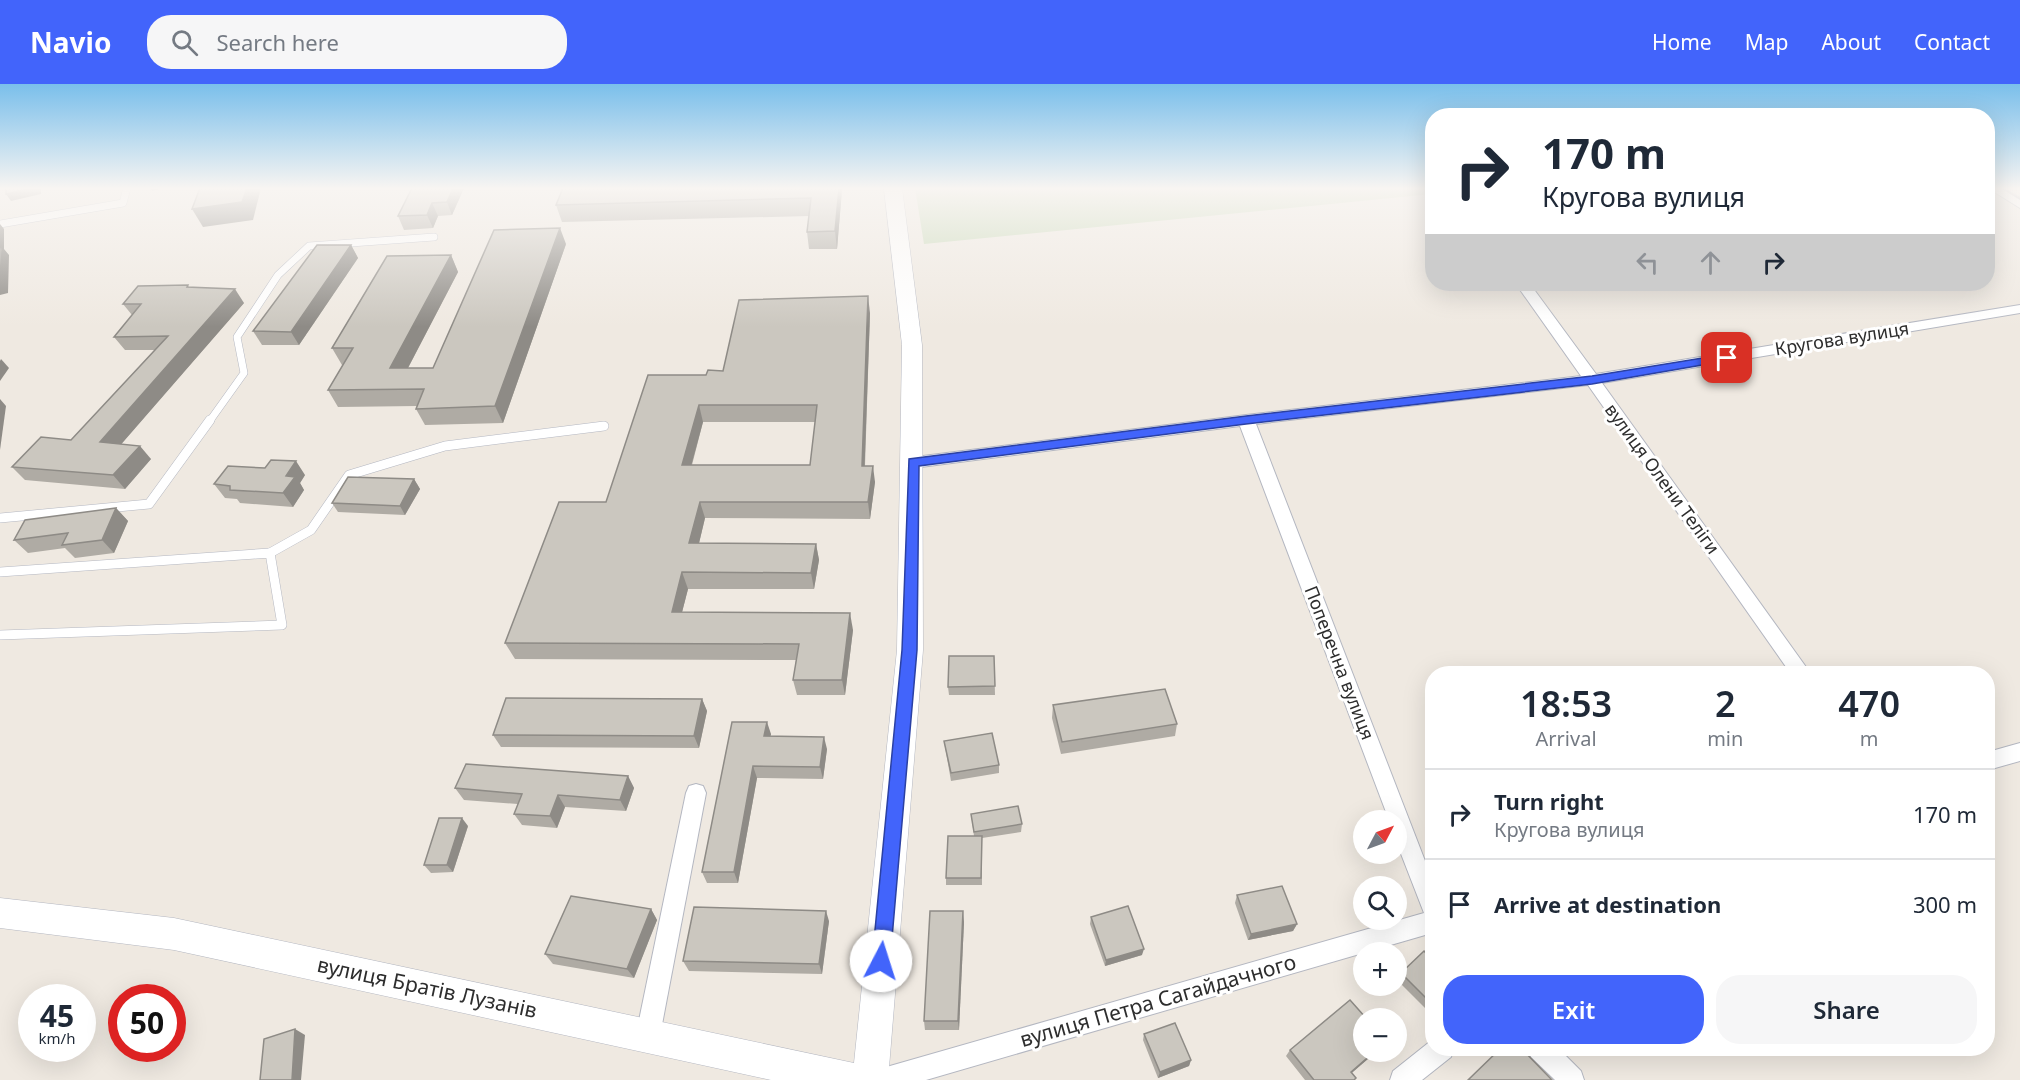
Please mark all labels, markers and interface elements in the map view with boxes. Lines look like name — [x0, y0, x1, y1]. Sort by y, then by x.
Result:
search box — [147, 15, 567, 69]
text: Navio — [30, 23, 111, 61]
icon: search — [168, 26, 201, 59]
text: Search here — [216, 27, 339, 57]
text: Home — [1652, 28, 1712, 56]
text: Map — [1745, 28, 1788, 56]
text: About — [1821, 28, 1881, 56]
text: Contact — [1914, 28, 1990, 56]
text: 170 m — [1542, 124, 1666, 181]
icon: right — [1443, 132, 1521, 210]
text: Кругова вулиця — [1542, 178, 1745, 215]
icon: left — [1631, 246, 1664, 279]
icon: ahead — [1694, 246, 1727, 279]
icon: right — [1757, 246, 1790, 279]
street label: Кругова вулиця — [1773, 316, 1911, 360]
pin — [1701, 332, 1752, 383]
icon: arrive — [1710, 341, 1743, 374]
street label: вулиця Олени Теліги — [1600, 398, 1726, 558]
street label: Поперечна вулиця — [1300, 582, 1380, 743]
text: 18:53 — [1520, 679, 1612, 728]
text: 2 — [1715, 679, 1736, 728]
text: 470 — [1838, 679, 1900, 728]
text: Arrival — [1536, 725, 1597, 752]
text: min — [1707, 725, 1743, 752]
text: m — [1860, 725, 1879, 752]
text: Turn right — [1494, 786, 1604, 816]
icon: right — [1443, 798, 1476, 831]
text: 170 m — [1913, 799, 1977, 829]
north arrow — [1353, 810, 1407, 864]
map controls — [1353, 810, 1407, 1062]
text: Кругова вулиця — [1494, 816, 1644, 843]
button: search — [1353, 876, 1407, 930]
icon: arrive — [1443, 888, 1476, 921]
text: Arrive at destination — [1494, 889, 1721, 919]
text: 300 m — [1913, 889, 1977, 919]
position arrow — [849, 929, 913, 993]
button: + — [1353, 942, 1407, 996]
street label: вулиця Петра Сагайдачного — [1016, 947, 1299, 1053]
street label: вулиця Братів Лузанів — [315, 950, 540, 1024]
button: Exit — [1443, 975, 1704, 1044]
button: Share — [1716, 975, 1977, 1044]
speed limit sign: 50 — [108, 984, 186, 1062]
text: 45 — [40, 995, 74, 1036]
button: − — [1353, 1008, 1407, 1062]
text: km/h — [39, 1028, 75, 1048]

